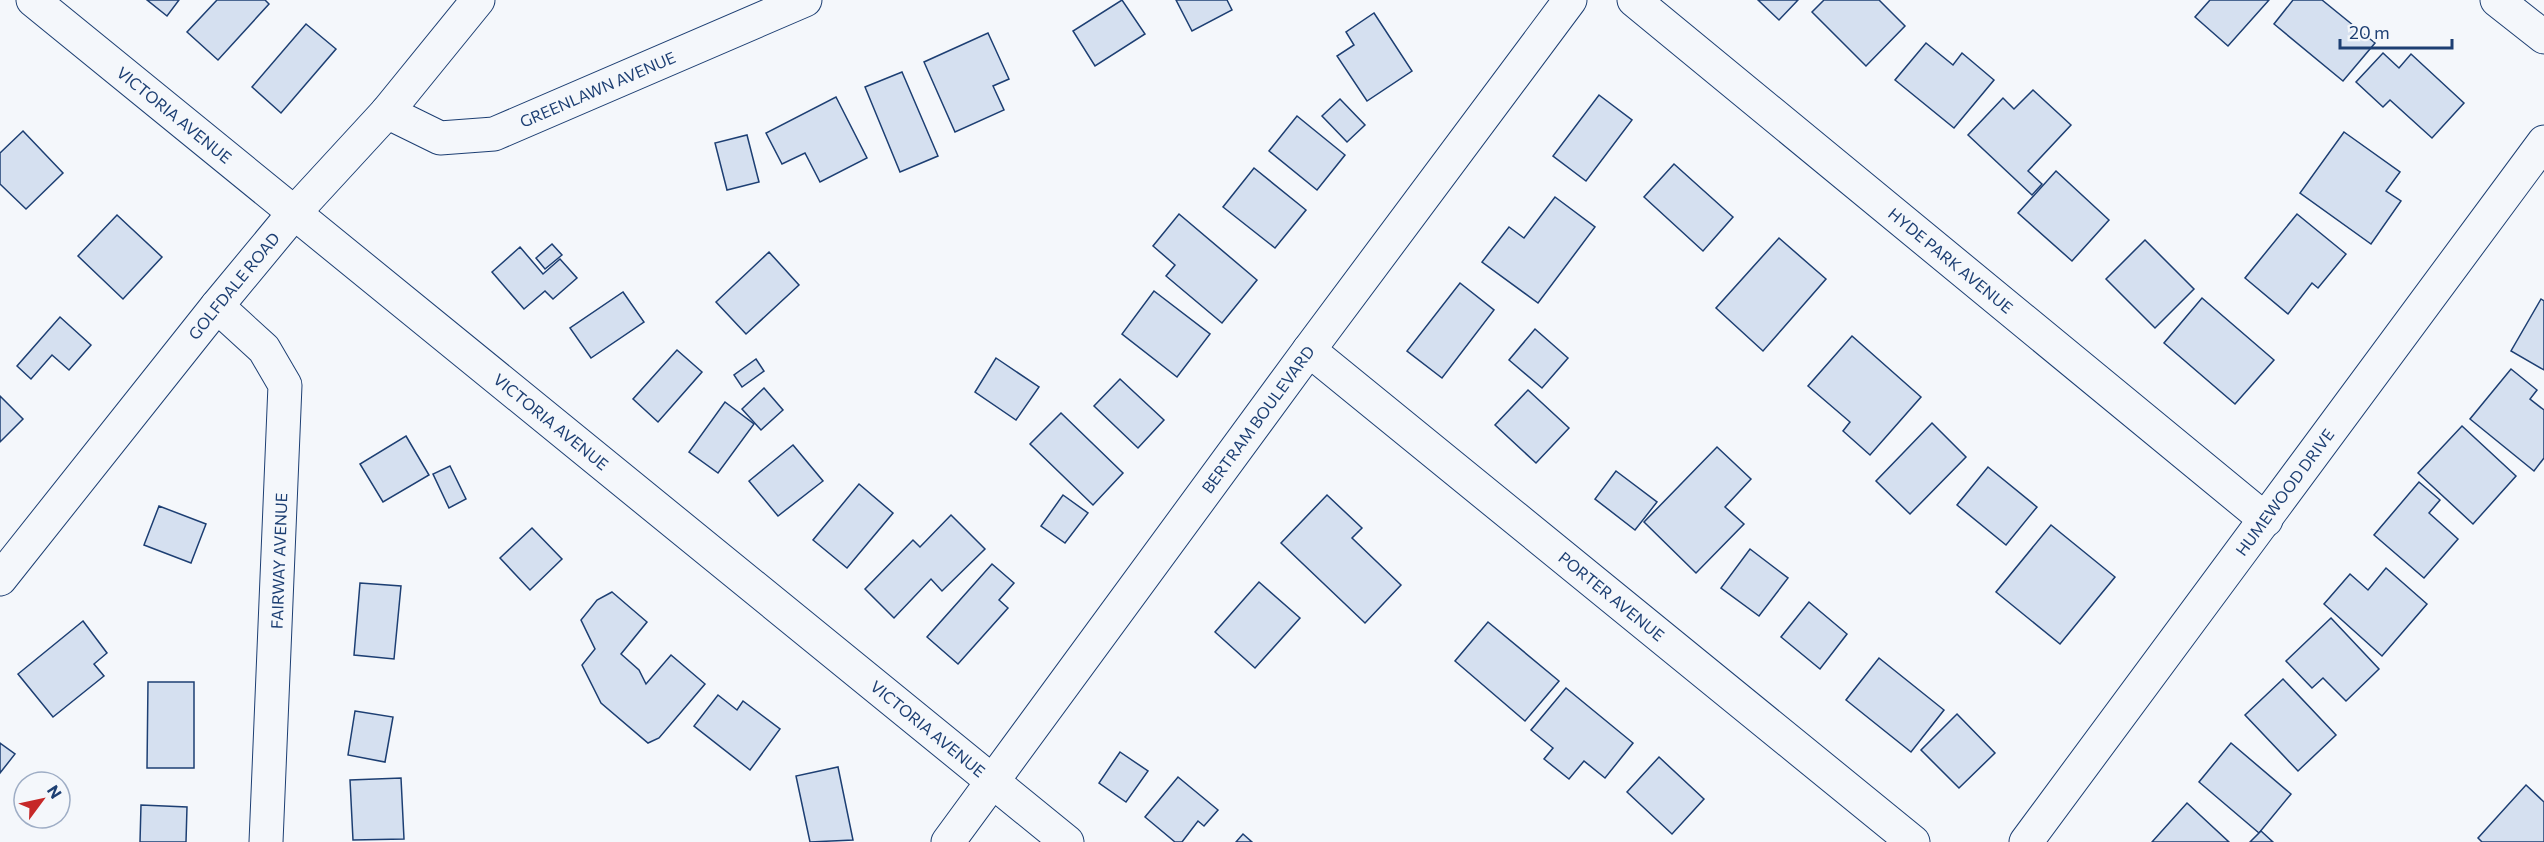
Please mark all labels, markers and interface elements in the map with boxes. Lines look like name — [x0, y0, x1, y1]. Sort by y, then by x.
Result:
scale bar — [2340, 12, 2452, 50]
text: 20 m — [2349, 21, 2390, 43]
street label: GREENLAWN AVENUE — [517, 47, 678, 131]
street label: VICTORIA AVENUE — [113, 62, 236, 167]
street label: HYDE PARK AVENUE — [1885, 203, 2017, 317]
street label: GOLFDALE ROAD — [184, 228, 283, 343]
street label: BERTRAM BOULEVARD — [1197, 342, 1318, 497]
street label: VICTORIA AVENUE — [490, 369, 612, 474]
street label: HUMEWOOD DRIVE — [2231, 425, 2337, 559]
street label: FAIRWAY AVENUE — [267, 493, 290, 629]
street label: PORTER AVENUE — [1555, 547, 1668, 645]
street label: VICTORIA AVENUE — [867, 676, 989, 781]
north arrow — [12, 770, 72, 830]
text: N — [44, 781, 66, 802]

